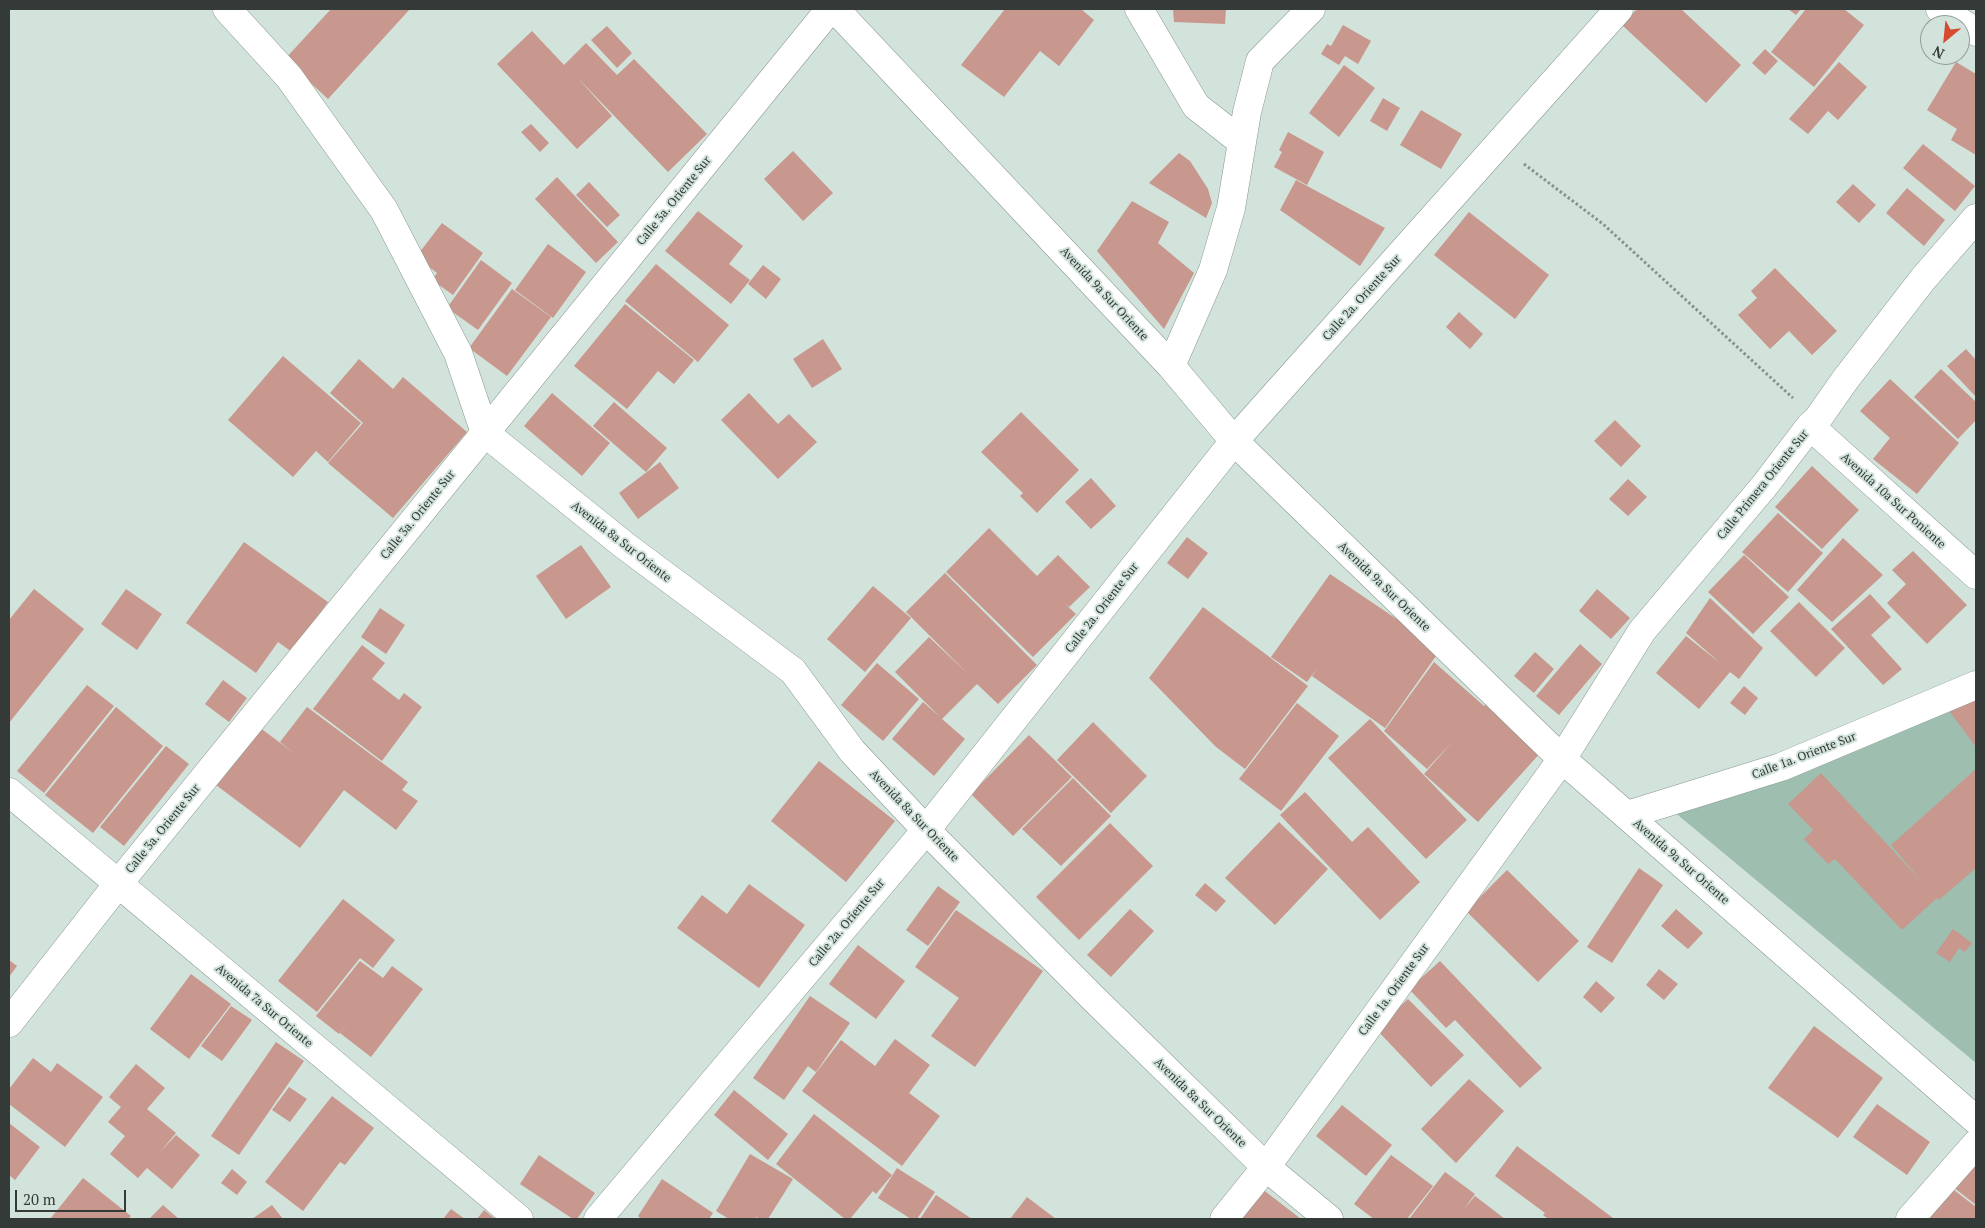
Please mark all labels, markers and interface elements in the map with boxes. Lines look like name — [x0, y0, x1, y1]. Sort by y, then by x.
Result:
north arrow — [1920, 15, 1970, 65]
text: N — [1929, 42, 1947, 64]
street label: Calle 3a. Oriente Sur — [634, 154, 714, 248]
street label: Avenida 9a Sur Oriente — [1057, 244, 1151, 344]
street label: Calle 2a. Oriente Sur — [1320, 252, 1404, 344]
street label: Calle Primera Oriente Sur — [1714, 427, 1812, 543]
street label: Avenida 10a Sur Poniente — [1838, 450, 1948, 552]
street label: Calle 3a. Oriente Sur — [378, 468, 458, 562]
street label: Avenida 8a Sur Oriente — [568, 499, 674, 585]
street label: Avenida 9a Sur Oriente — [1335, 539, 1433, 635]
street label: Calle 2a. Oriente Sur — [1062, 560, 1142, 656]
street label: Calle 1a. Oriente Sur — [1750, 730, 1858, 782]
street label: Avenida 8a Sur Oriente — [866, 767, 962, 865]
street label: Calle 3a. Oriente Sur — [123, 782, 203, 876]
street label: Avenida 9a Sur Oriente — [1630, 816, 1732, 908]
street label: Calle 2a. Oriente Sur — [806, 876, 888, 970]
street label: Calle 1a. Oriente Sur — [1356, 941, 1432, 1039]
street label: Avenida 7a Sur Oriente — [213, 961, 315, 1051]
street label: Avenida 8a Sur Oriente — [1151, 1055, 1249, 1151]
scale bar — [18, 1180, 129, 1212]
text: 20 m — [23, 1189, 56, 1209]

